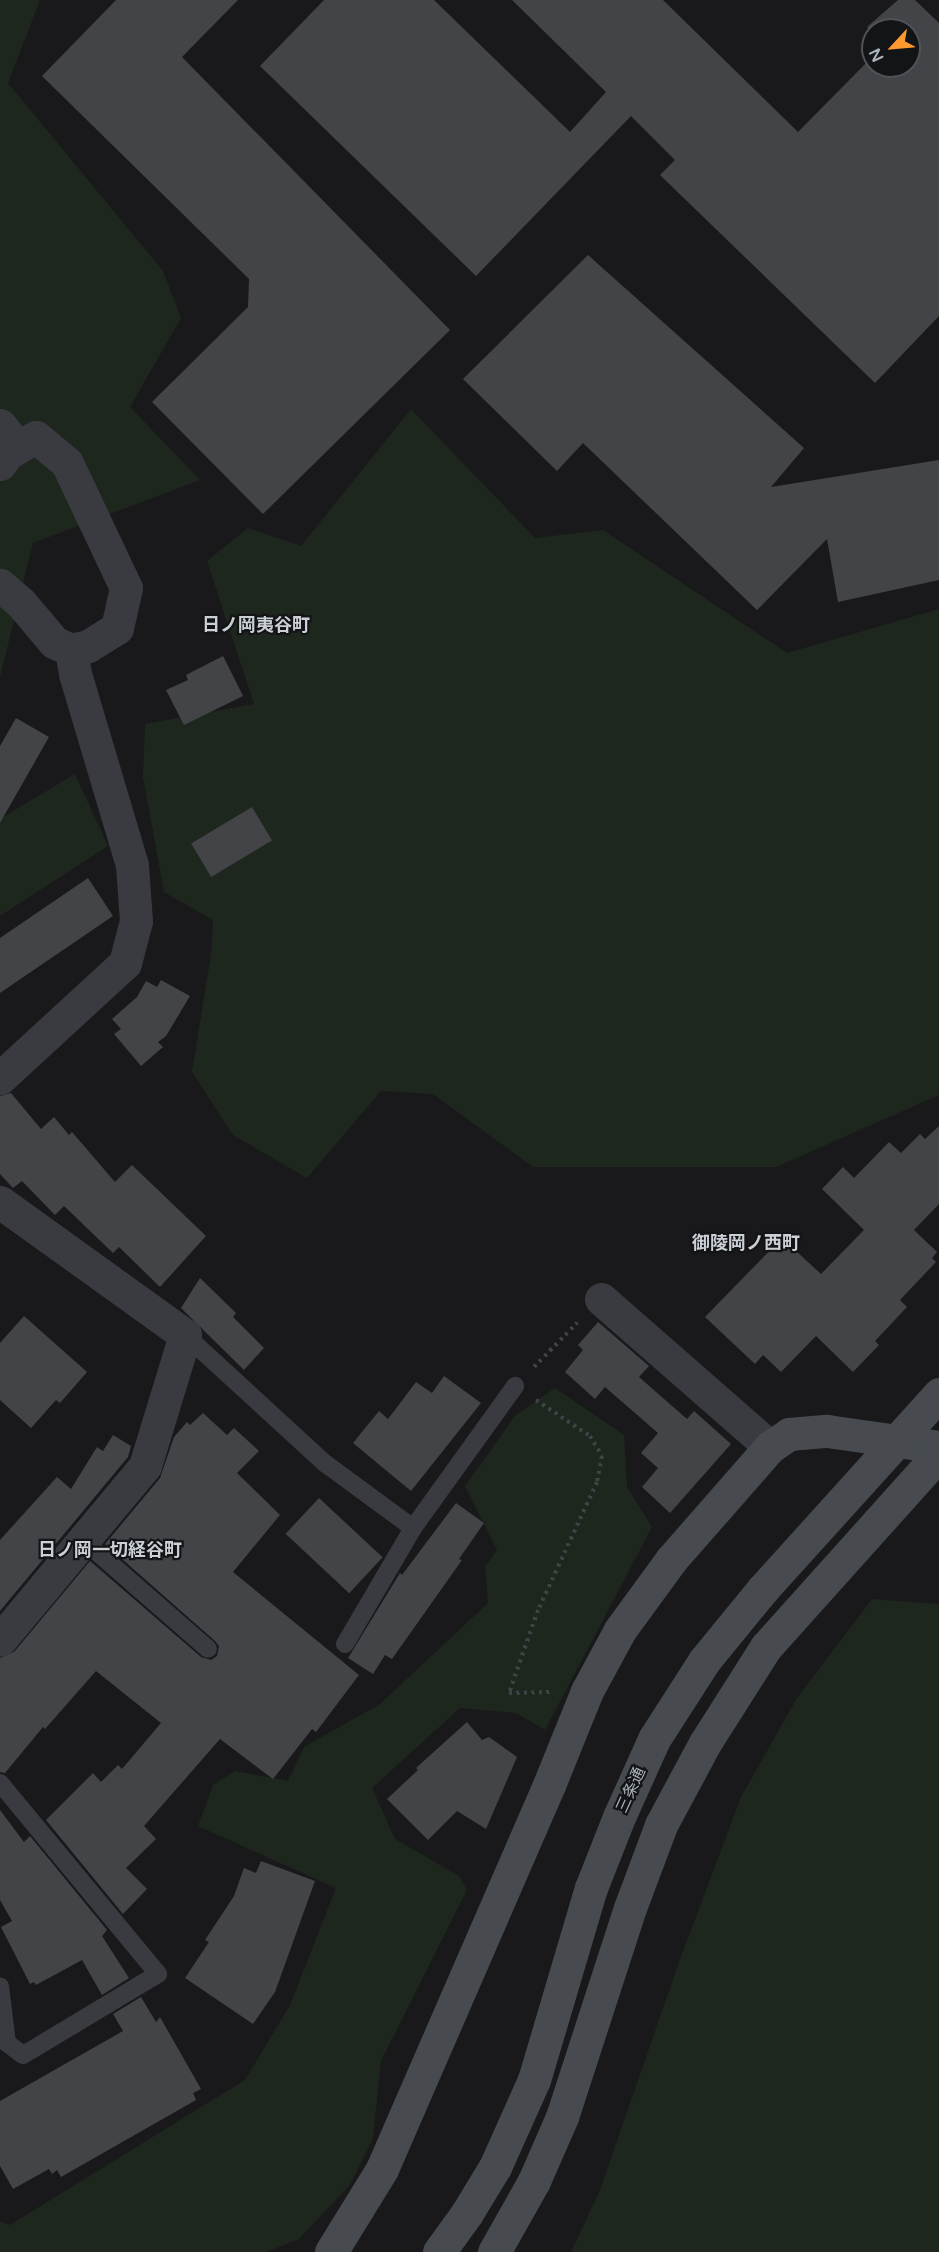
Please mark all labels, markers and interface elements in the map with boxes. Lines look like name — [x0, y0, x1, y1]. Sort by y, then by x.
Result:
north arrow — [861, 18, 921, 78]
text: N — [865, 45, 888, 65]
district label: 日ノ岡夷谷町 — [202, 614, 310, 636]
district label: 御陵岡ノ西町 — [692, 1232, 800, 1254]
district label: 日ノ岡一切経谷町 — [38, 1539, 182, 1561]
street label: 三条通 — [612, 1764, 650, 1816]

